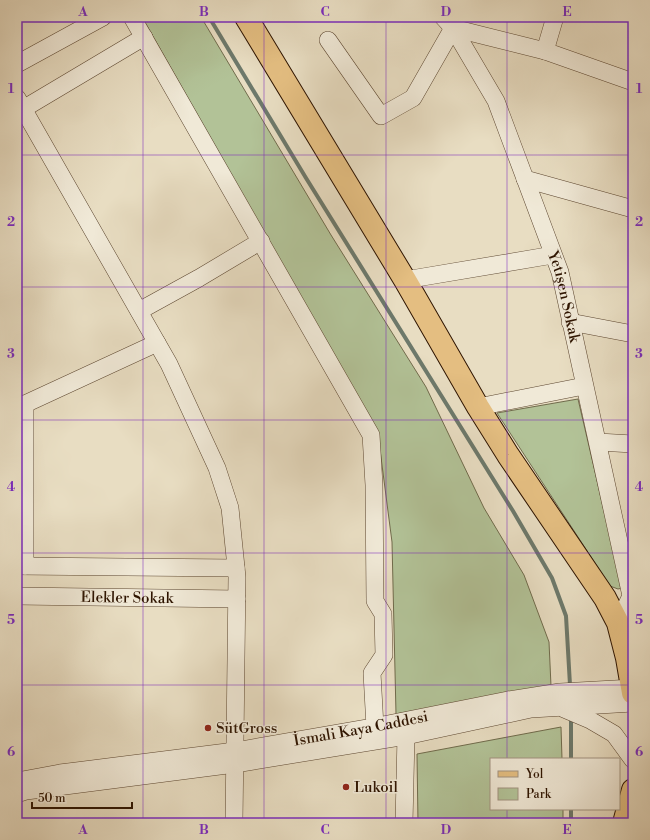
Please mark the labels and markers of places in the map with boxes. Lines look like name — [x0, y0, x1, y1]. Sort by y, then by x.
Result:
place label: SütGross — [216, 719, 277, 738]
marker: SütGross — [203, 723, 213, 733]
place label: Lukoil — [354, 778, 399, 797]
marker: Lukoil — [341, 782, 351, 792]

